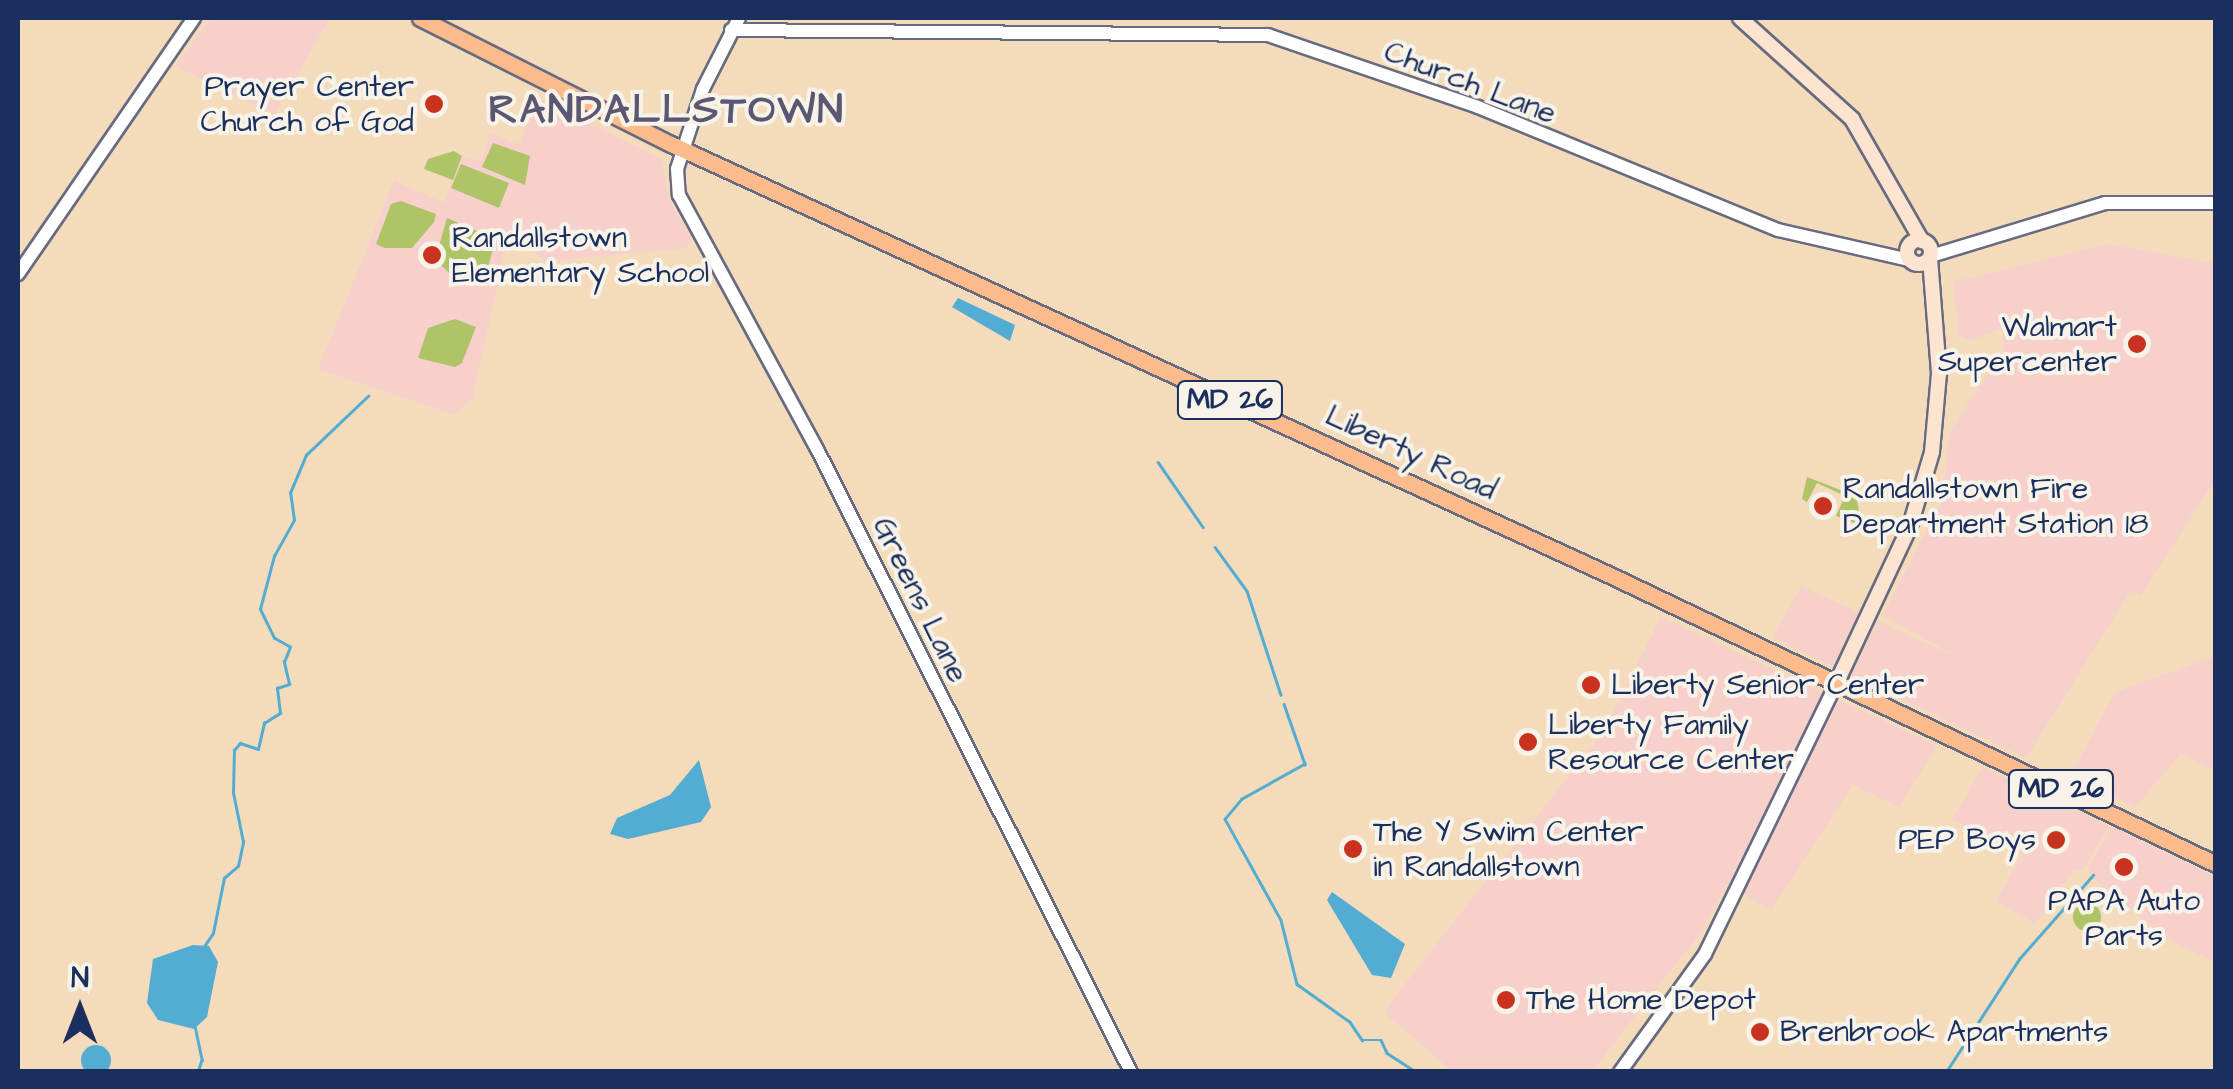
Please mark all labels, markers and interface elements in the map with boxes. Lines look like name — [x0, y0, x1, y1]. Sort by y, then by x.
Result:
street label: Church Lane — [1379, 34, 1561, 132]
place label: Prayer Center Church of God — [201, 69, 414, 140]
district label: RANDALLSTOWN — [489, 87, 845, 135]
marker: Prayer Center Church of God — [423, 93, 445, 115]
place label: Randallstown Elementary School — [452, 220, 709, 290]
marker: Randallstown Elementary School — [421, 244, 443, 266]
place label: Walmart Supercenter — [1938, 309, 2117, 380]
marker: Walmart Supercenter — [2126, 333, 2148, 355]
road number: MD 26 — [1175, 377, 1285, 423]
street label: Liberty Road — [1320, 398, 1502, 508]
place label: Randallstown Fire Department Station 18 — [1843, 471, 2149, 542]
marker: Randallstown Fire Department Station 18 — [1812, 495, 1834, 517]
street label: Greens Lane — [865, 512, 975, 688]
place label: Liberty Senior Center — [1611, 667, 1924, 703]
marker: Liberty Senior Center — [1580, 674, 1602, 696]
place label: Liberty Family Resource Center — [1548, 707, 1794, 778]
marker: Liberty Family Resource Center — [1517, 731, 1539, 753]
road number: MD 26 — [2006, 766, 2116, 812]
place label: The Y Swim Center in Randallstown — [1373, 814, 1644, 884]
place label: PEP Boys — [1898, 822, 2036, 858]
marker: PEP Boys — [2045, 829, 2067, 851]
marker: The Y Swim Center in Randallstown — [1342, 838, 1364, 860]
marker: PAPA Auto Parts — [2113, 856, 2135, 878]
place label: PAPA Auto Parts — [2048, 883, 2200, 954]
north arrow — [30, 959, 130, 1059]
text: N — [71, 959, 89, 998]
place label: The Home Depot — [1526, 982, 1756, 1018]
marker: The Home Depot — [1495, 989, 1517, 1011]
place label: Brenbrook Apartments — [1780, 1014, 2108, 1050]
marker: Brenbrook Apartments — [1749, 1021, 1771, 1043]

